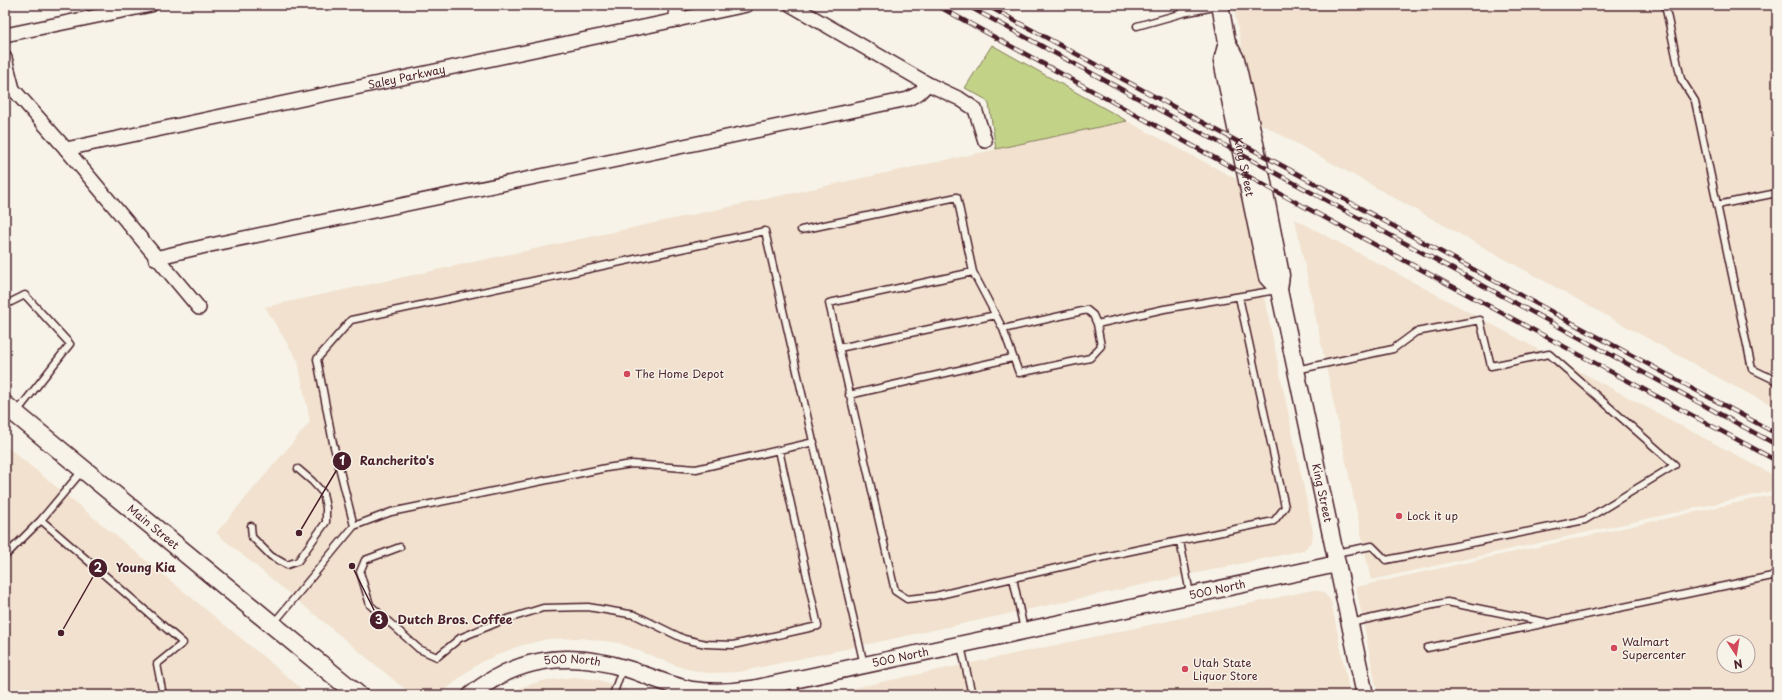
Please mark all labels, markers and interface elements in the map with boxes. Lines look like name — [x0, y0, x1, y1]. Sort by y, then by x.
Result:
street label: Saley Parkway — [366, 60, 447, 93]
street label: King Street — [1230, 136, 1259, 198]
place label: The Home Depot — [635, 365, 724, 382]
marker: The Home Depot — [622, 369, 632, 379]
callout: Rancherito's — [332, 449, 442, 473]
text: 1 — [339, 451, 345, 469]
text: Rancherito's — [360, 451, 434, 469]
street label: King Street — [1308, 462, 1337, 524]
street label: Main Street — [124, 500, 184, 553]
place label: Lock it up — [1407, 507, 1458, 524]
marker: Lock it up — [1394, 511, 1404, 521]
callout: Young Kia — [88, 556, 184, 580]
text: 2 — [94, 558, 103, 576]
text: Young Kia — [116, 558, 177, 576]
street label: 500 North — [1187, 575, 1247, 603]
callout: Dutch Bros. Coffee — [369, 608, 521, 632]
text: 3 — [375, 610, 383, 628]
text: Dutch Bros. Coffee — [398, 610, 513, 628]
place label: Walmart Supercenter — [1622, 633, 1687, 663]
north arrow — [1716, 634, 1756, 674]
street label: 500 North — [870, 643, 930, 671]
marker: Walmart Supercenter — [1609, 643, 1619, 653]
street label: 500 North — [543, 650, 602, 670]
place label: Utah State Liquor Store — [1193, 654, 1258, 684]
text: N — [1732, 655, 1744, 674]
marker: Utah State Liquor Store — [1180, 664, 1190, 674]

